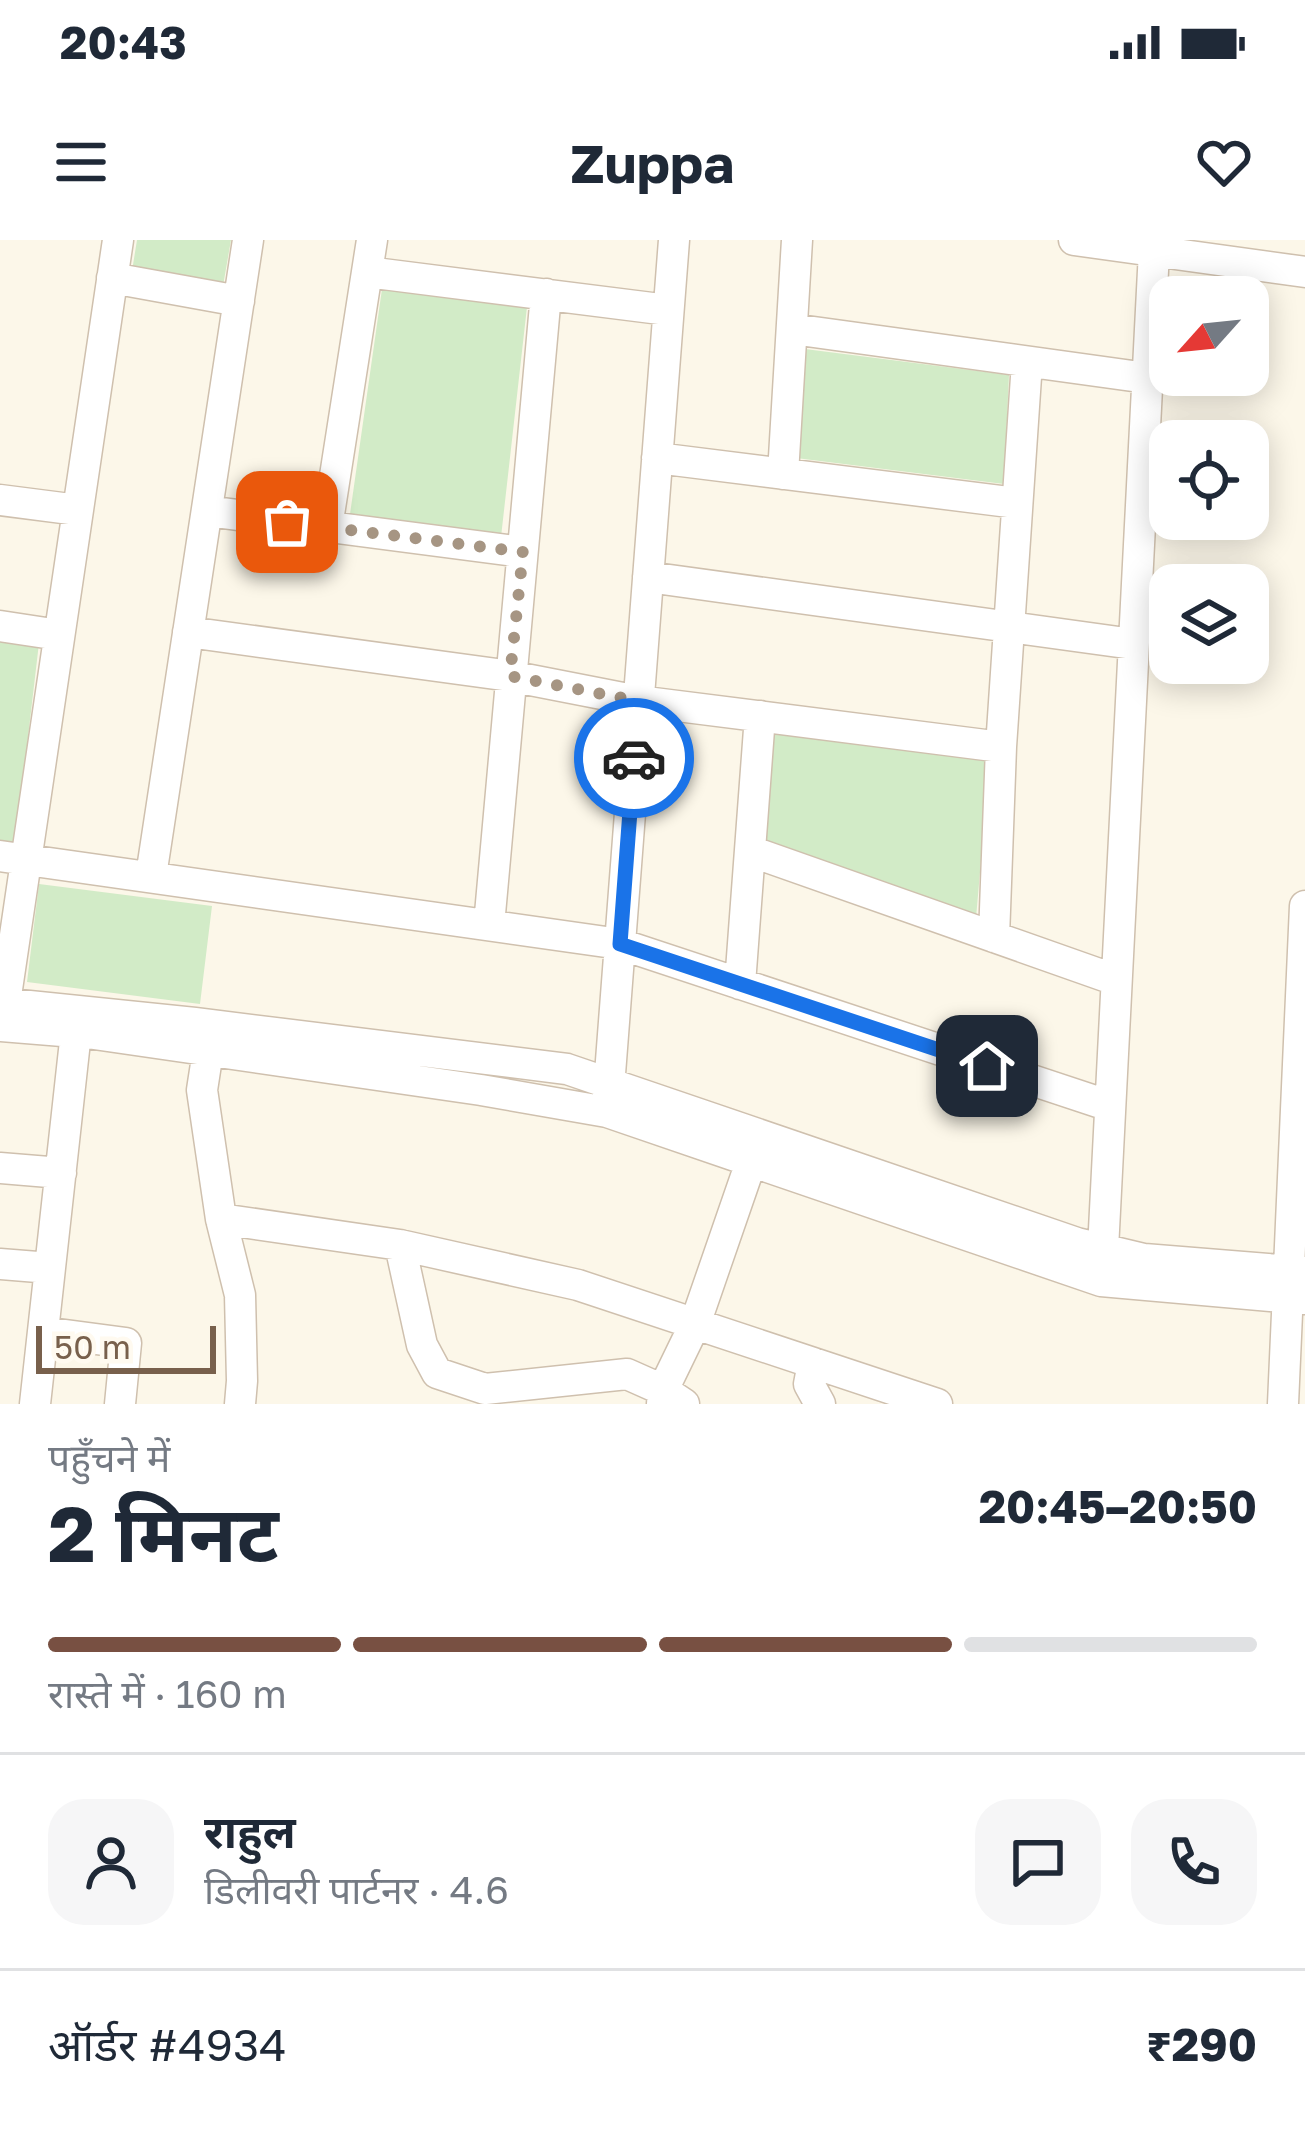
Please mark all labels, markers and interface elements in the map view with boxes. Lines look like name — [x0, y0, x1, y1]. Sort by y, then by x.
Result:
text: 20:43 — [60, 15, 187, 69]
icon: menu — [48, 129, 114, 195]
icon: heart — [1191, 129, 1257, 195]
text: Zuppa — [571, 130, 734, 195]
north arrow — [1149, 276, 1269, 396]
map controls — [1149, 276, 1269, 684]
button: locate — [1149, 420, 1269, 540]
pin — [236, 471, 338, 573]
icon: bag — [254, 489, 320, 555]
button: layers — [1149, 564, 1269, 684]
courier — [574, 698, 694, 818]
icon: car — [601, 725, 667, 791]
pin — [936, 1015, 1038, 1117]
icon: home — [954, 1033, 1020, 1099]
scale bar — [36, 1320, 216, 1373]
text: 50 m — [54, 1327, 131, 1366]
text: पहुँचने में — [48, 1434, 170, 1481]
text: 20:45–20:50 — [979, 1479, 1257, 1533]
text: 2 मिनट — [48, 1486, 279, 1579]
text: रास्ते में · 160 m — [48, 1670, 287, 1717]
button: person — [48, 1799, 174, 1925]
button: chat — [975, 1799, 1101, 1925]
button: phone — [1131, 1799, 1257, 1925]
text: राहुल — [204, 1804, 296, 1858]
text: डिलीवरी पार्टनर · 4.6 — [204, 1866, 509, 1913]
text: ऑर्डर #4934 — [48, 2017, 287, 2071]
text: ₹290 — [1146, 2017, 1257, 2071]

